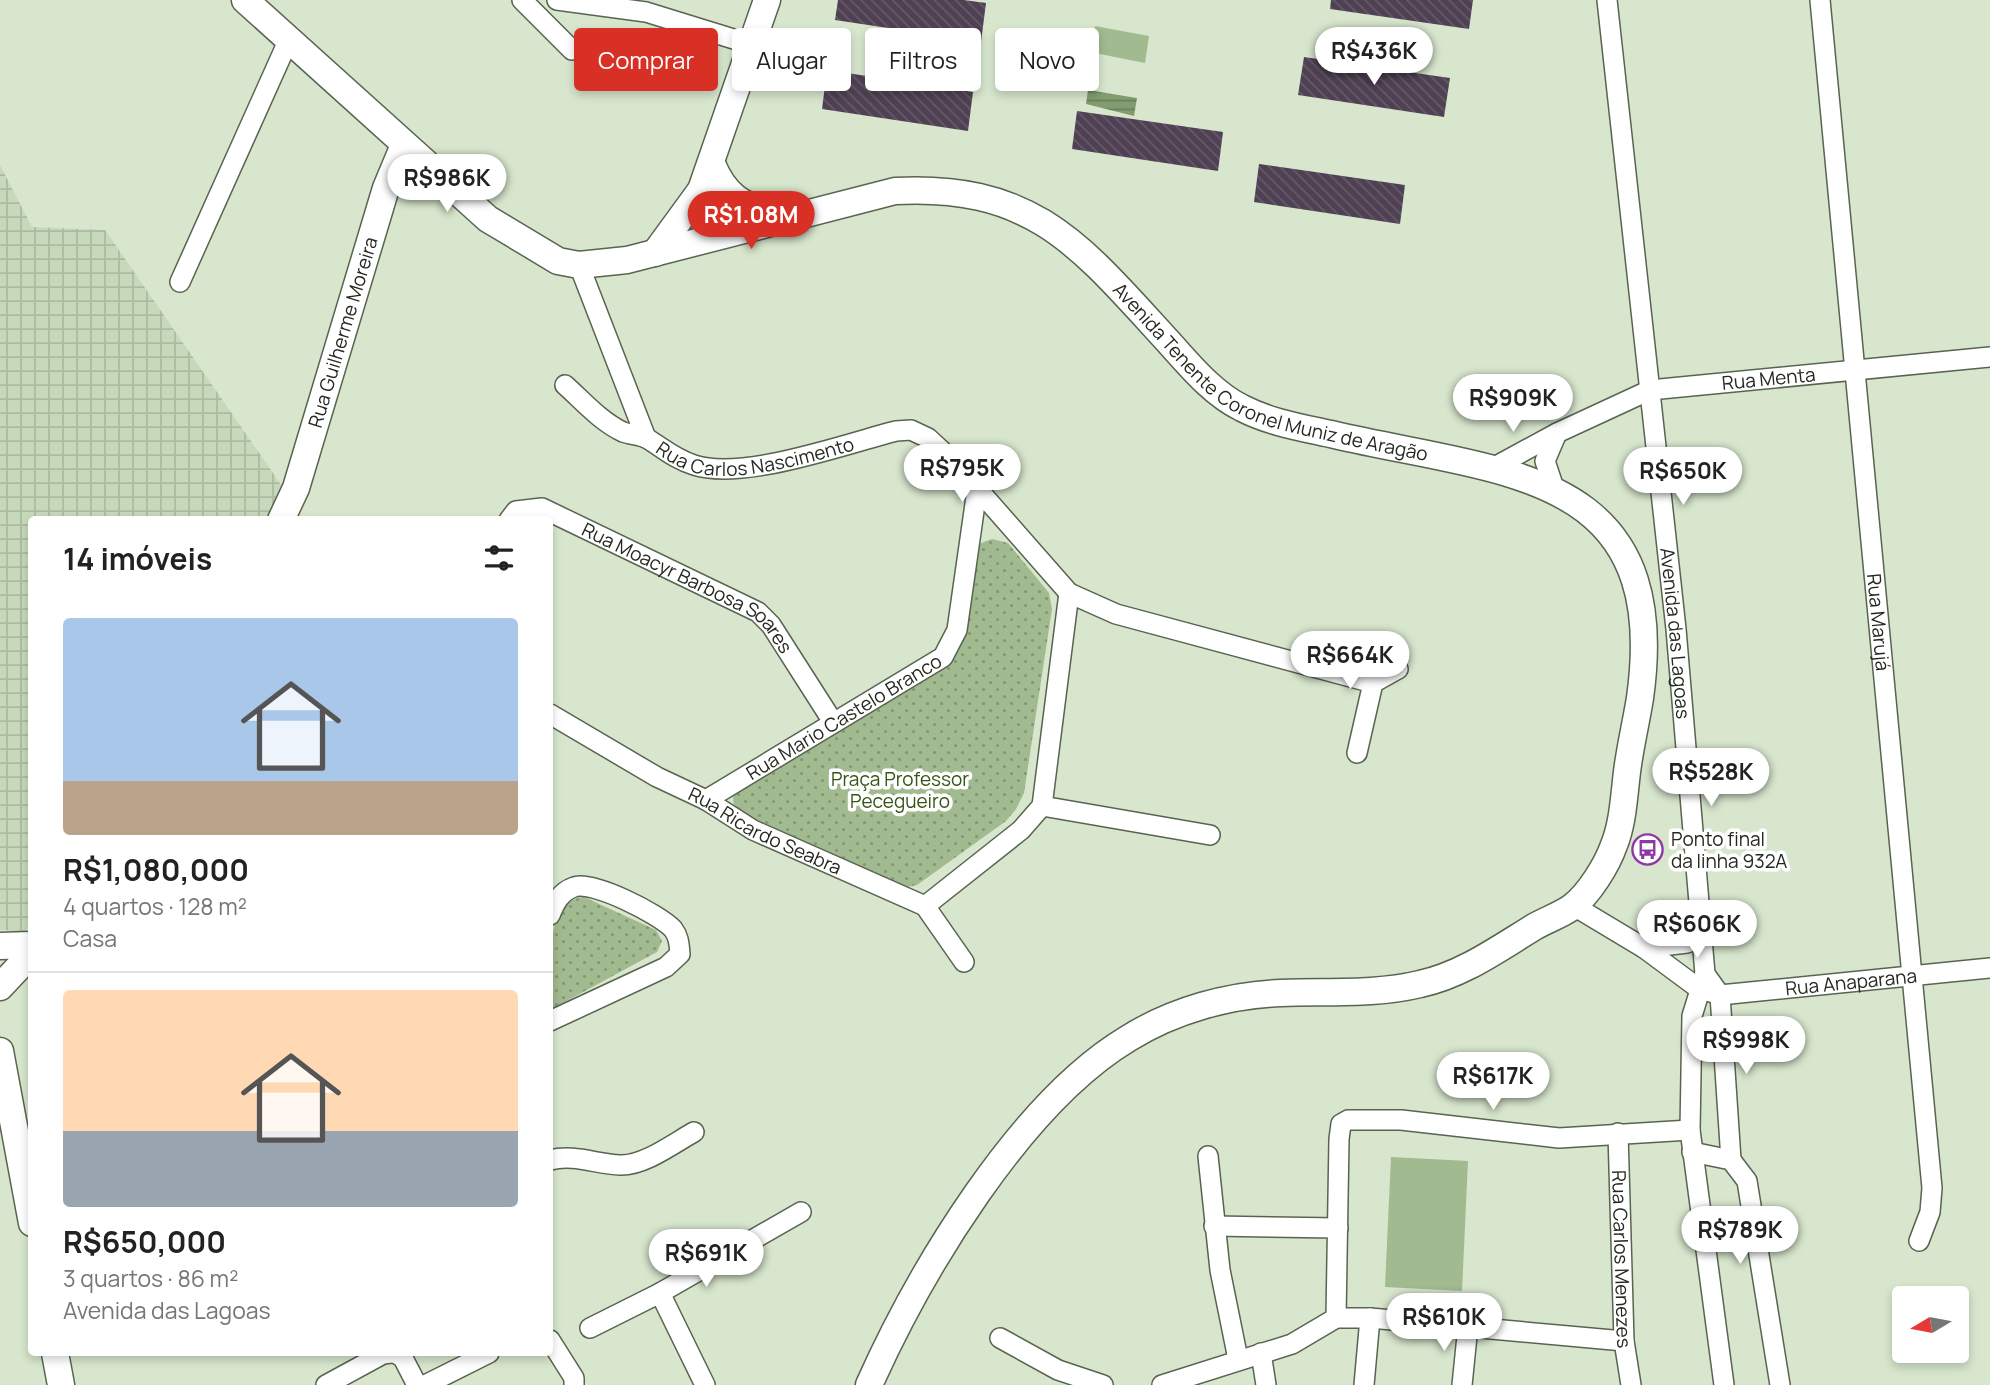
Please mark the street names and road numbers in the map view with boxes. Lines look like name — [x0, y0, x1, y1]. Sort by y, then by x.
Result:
street label: Rua Guilherme Moreira — [302, 234, 384, 431]
street label: Avenida Tenente Coronel Muniz de Aragão — [1107, 277, 1430, 467]
street label: Rua Menta — [1721, 361, 1817, 396]
street label: Rua Carlos Nascimento — [655, 428, 859, 454]
street label: Rua Moacyr Barbosa Soares — [578, 516, 799, 658]
street label: Avenida das Lagoas — [1654, 546, 1697, 720]
street label: Rua Marujá — [1861, 572, 1896, 672]
street label: Rua Mario Castelo Branco — [741, 648, 946, 786]
street label: Rua Ricardo Seabra — [684, 781, 846, 881]
street label: Rua Anaparana — [1784, 962, 1918, 1001]
street label: Rua Carlos Menezes — [1606, 1170, 1638, 1350]

